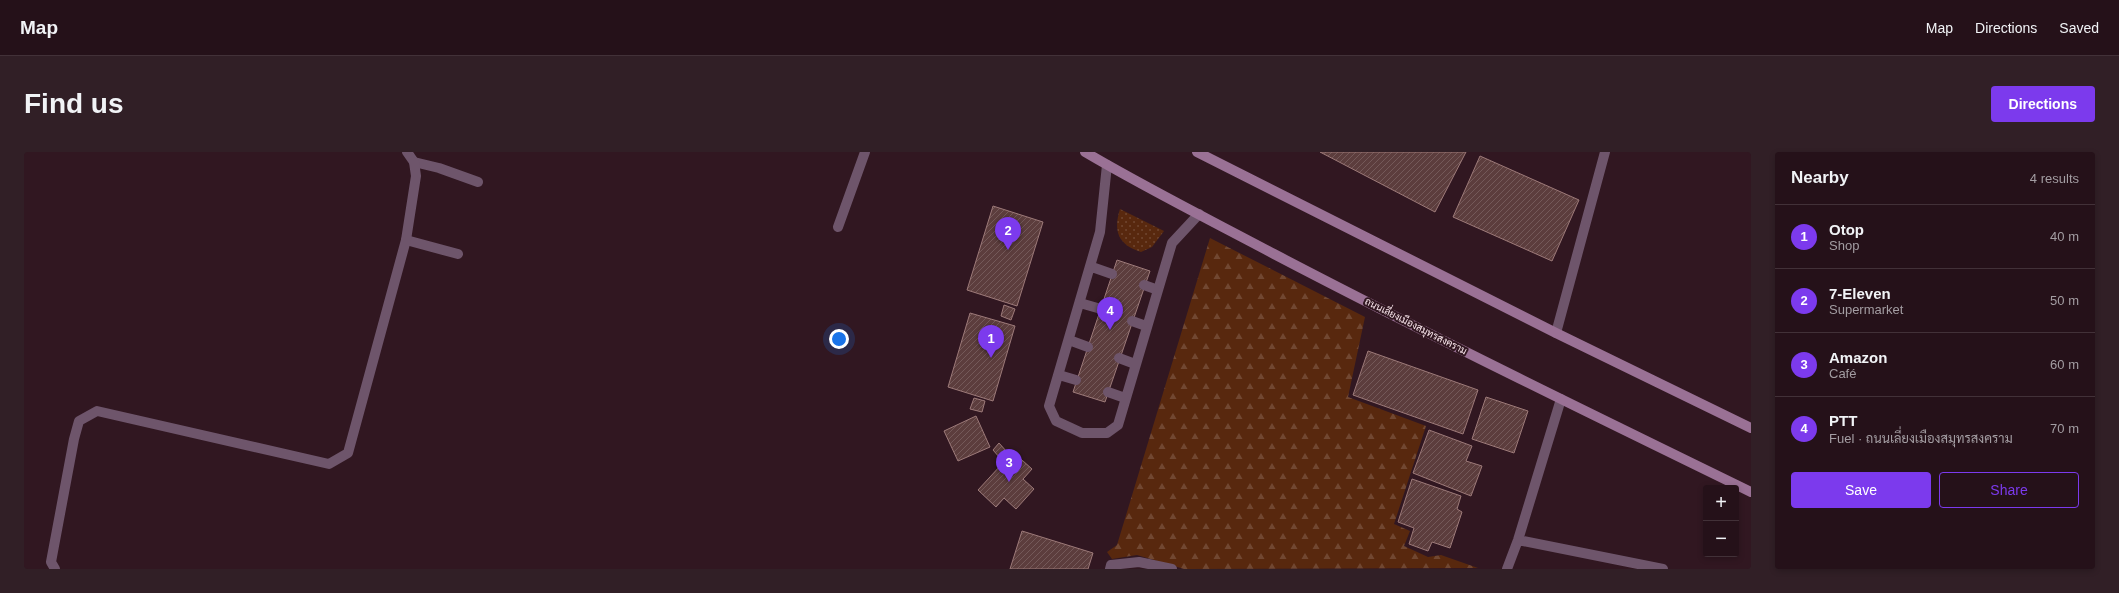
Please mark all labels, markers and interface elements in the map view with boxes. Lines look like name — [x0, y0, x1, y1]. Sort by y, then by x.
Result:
text: Map — [20, 17, 58, 38]
text: Map — [1926, 20, 1953, 36]
text: Directions — [1975, 20, 2037, 36]
text: Saved — [2059, 20, 2099, 36]
button: Directions — [1991, 86, 2095, 122]
text: Find us — [24, 88, 124, 119]
text: Nearby — [1791, 168, 1849, 187]
text: 4 results — [2030, 171, 2079, 186]
pin: 2 — [995, 217, 1021, 250]
text: Otop — [1829, 221, 1864, 238]
text: 1 — [1800, 229, 1808, 244]
text: 40 m — [2050, 229, 2079, 244]
text: Shop — [1829, 238, 1859, 253]
text: 7-Eleven — [1829, 285, 1891, 302]
street label: ถนนเลี่ยงเมืองสมุทรสงคราม — [1362, 293, 1470, 358]
text: 2 — [1800, 293, 1808, 308]
text: 50 m — [2050, 293, 2079, 308]
pin: 4 — [1097, 297, 1123, 330]
text: Supermarket — [1829, 302, 1903, 317]
pin: 1 — [978, 325, 1004, 358]
your location — [829, 329, 849, 349]
text: Amazon — [1829, 349, 1887, 366]
text: 3 — [1800, 357, 1808, 372]
text: 60 m — [2050, 357, 2079, 372]
text: Café — [1829, 366, 1856, 381]
text: PTT — [1829, 412, 1857, 429]
text: 4 — [1800, 421, 1808, 436]
text: 70 m — [2050, 421, 2079, 436]
text: Fuel · ถนนเลี่ยงเมืองสมุทรสงคราม — [1829, 431, 2013, 446]
pin: 3 — [996, 449, 1022, 482]
button: Save — [1791, 472, 1931, 508]
button: Share — [1939, 472, 2079, 508]
map controls — [1703, 485, 1739, 557]
button: + — [1703, 485, 1739, 521]
button: − — [1703, 521, 1739, 557]

